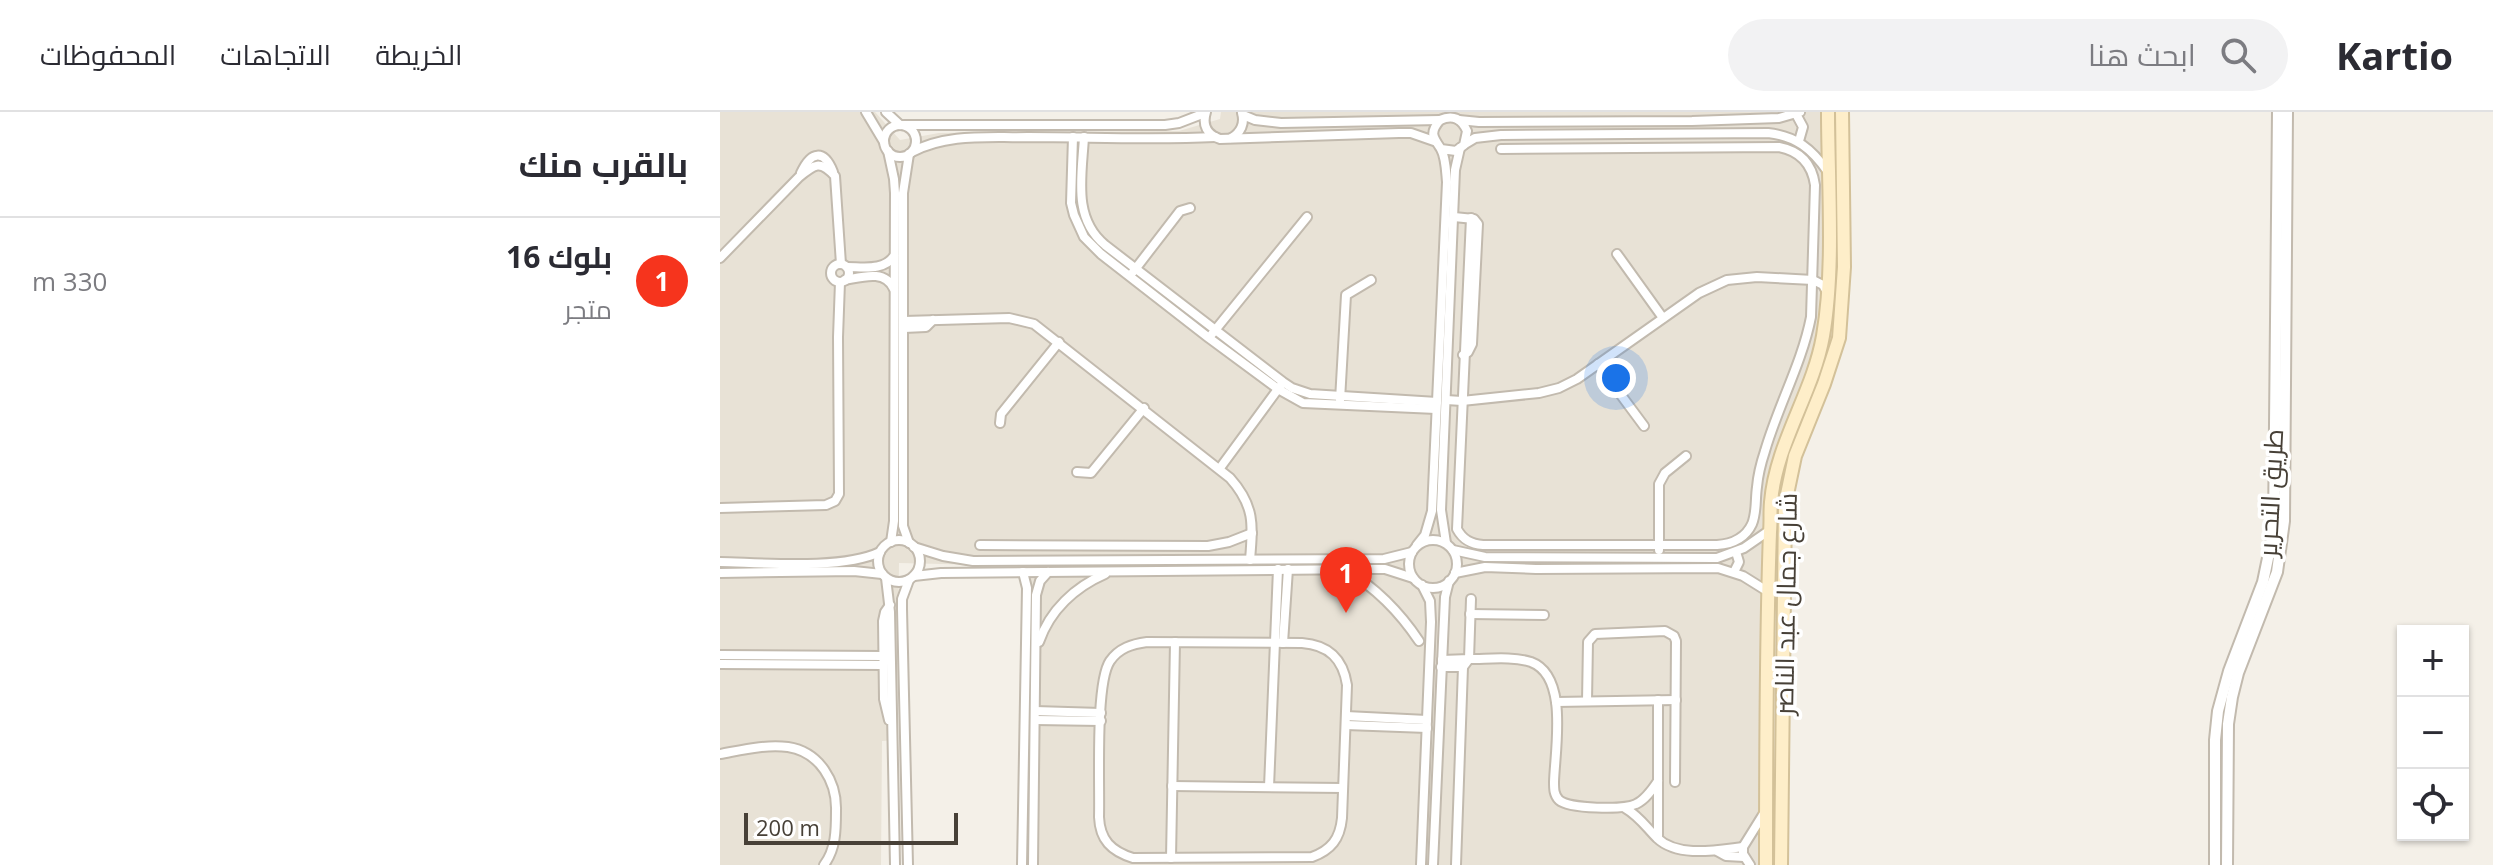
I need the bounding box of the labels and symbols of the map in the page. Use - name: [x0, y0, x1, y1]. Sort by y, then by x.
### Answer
- your location: [1596, 358, 1636, 398]
- street label: طريق التحرير: [2249, 428, 2291, 560]
- street label: شارع جمال عبد الناصر: [1765, 493, 1805, 717]
- pin: 1: [1320, 547, 1372, 613]
- scale bar: [744, 809, 958, 845]

